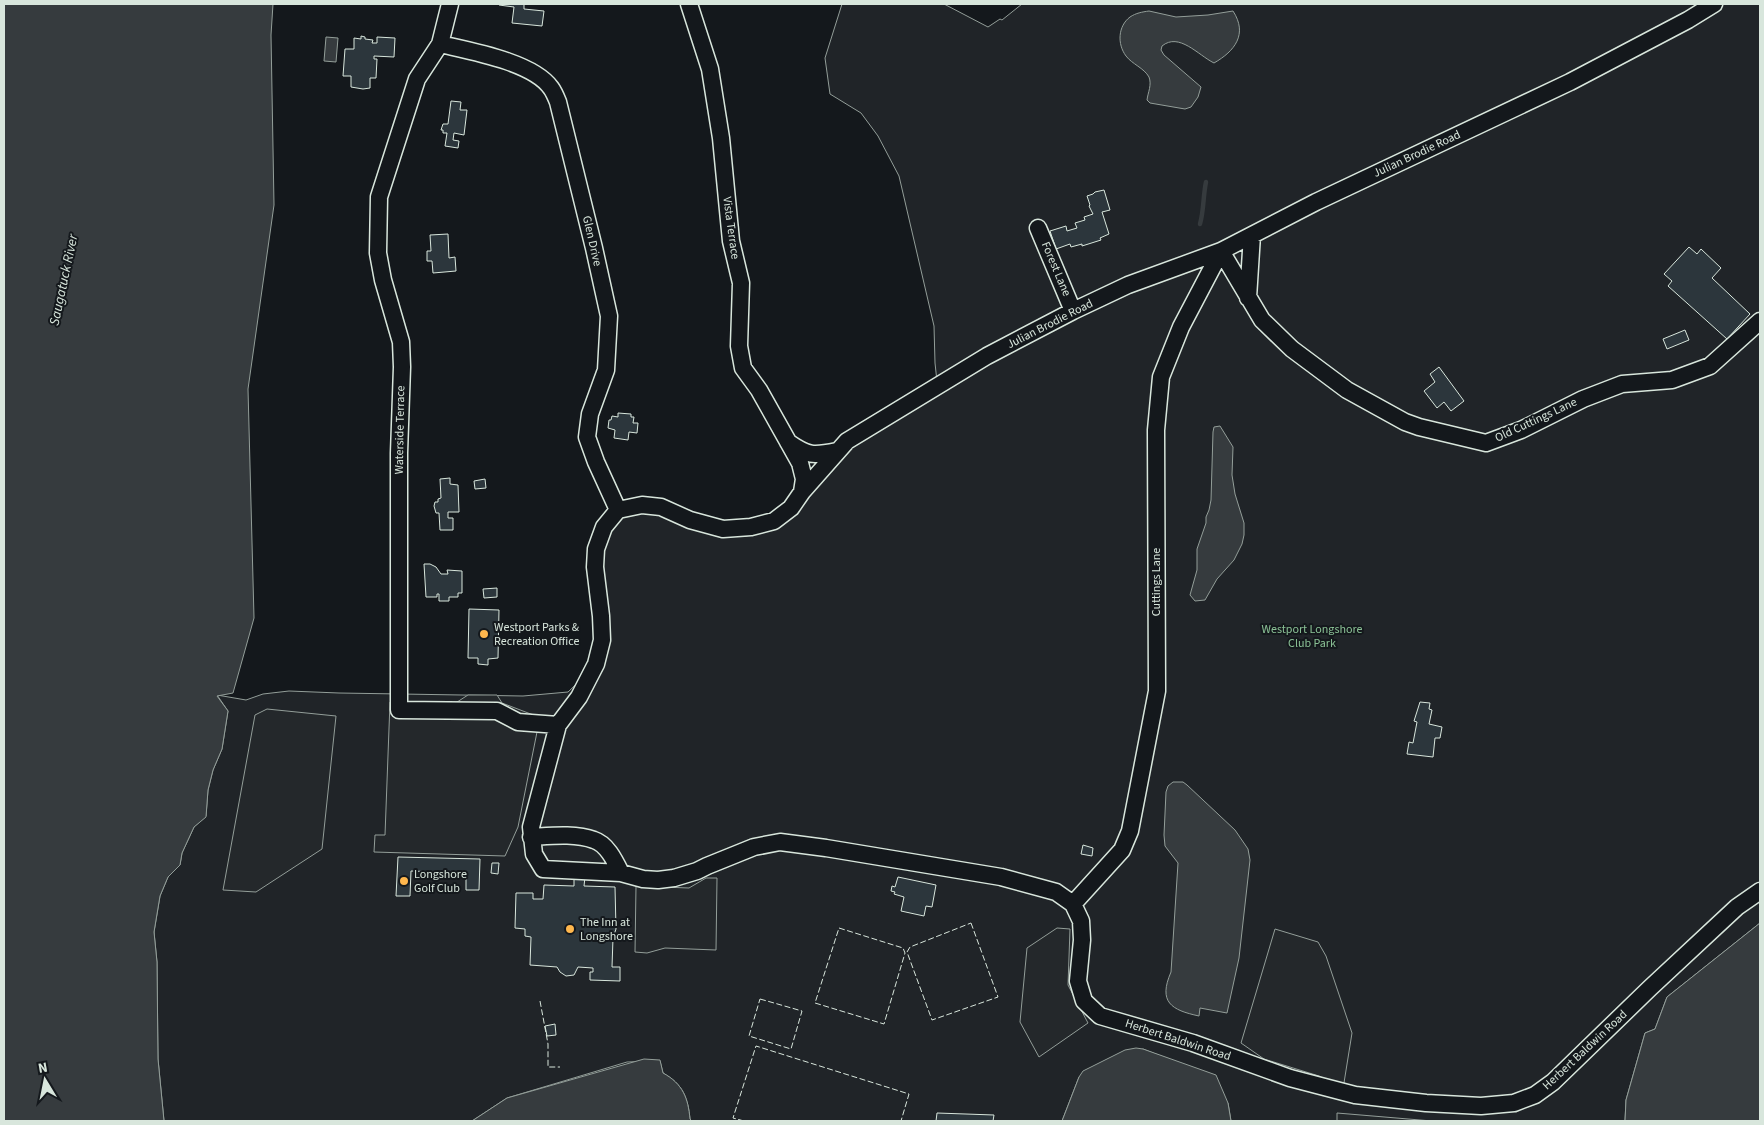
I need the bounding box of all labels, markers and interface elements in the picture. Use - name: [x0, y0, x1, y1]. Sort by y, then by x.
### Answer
- street label: Julian Brodie Road: [1371, 126, 1463, 182]
- street label: Vista Terrace: [718, 196, 744, 260]
- street label: Glen Drive: [578, 214, 606, 268]
- water label: Saugatuck River: [45, 231, 84, 328]
- street label: Forest Lane: [1037, 239, 1075, 299]
- street label: Julian Brodie Road: [1004, 295, 1096, 353]
- street label: Waterside Terrace: [391, 385, 409, 475]
- street label: Old Cuttings Lane: [1492, 394, 1580, 446]
- street label: Cuttings Lane: [1148, 548, 1165, 616]
- place label: Westport Parks & Recreation Office: [494, 619, 580, 650]
- park label: Westport Longshore Club Park: [1262, 621, 1362, 652]
- marker: Westport Parks & Recreation Office: [478, 628, 490, 640]
- place label: Longshore Golf Club: [414, 866, 467, 897]
- marker: Longshore Golf Club: [398, 875, 410, 887]
- place label: The Inn at Longshore: [580, 914, 633, 945]
- marker: The Inn at Longshore: [564, 923, 576, 935]
- street label: Herbert Baldwin Road: [1539, 1006, 1631, 1094]
- street label: Herbert Baldwin Road: [1123, 1015, 1233, 1065]
- north arrow: [20, 1055, 70, 1105]
- text: N: [37, 1058, 49, 1079]

